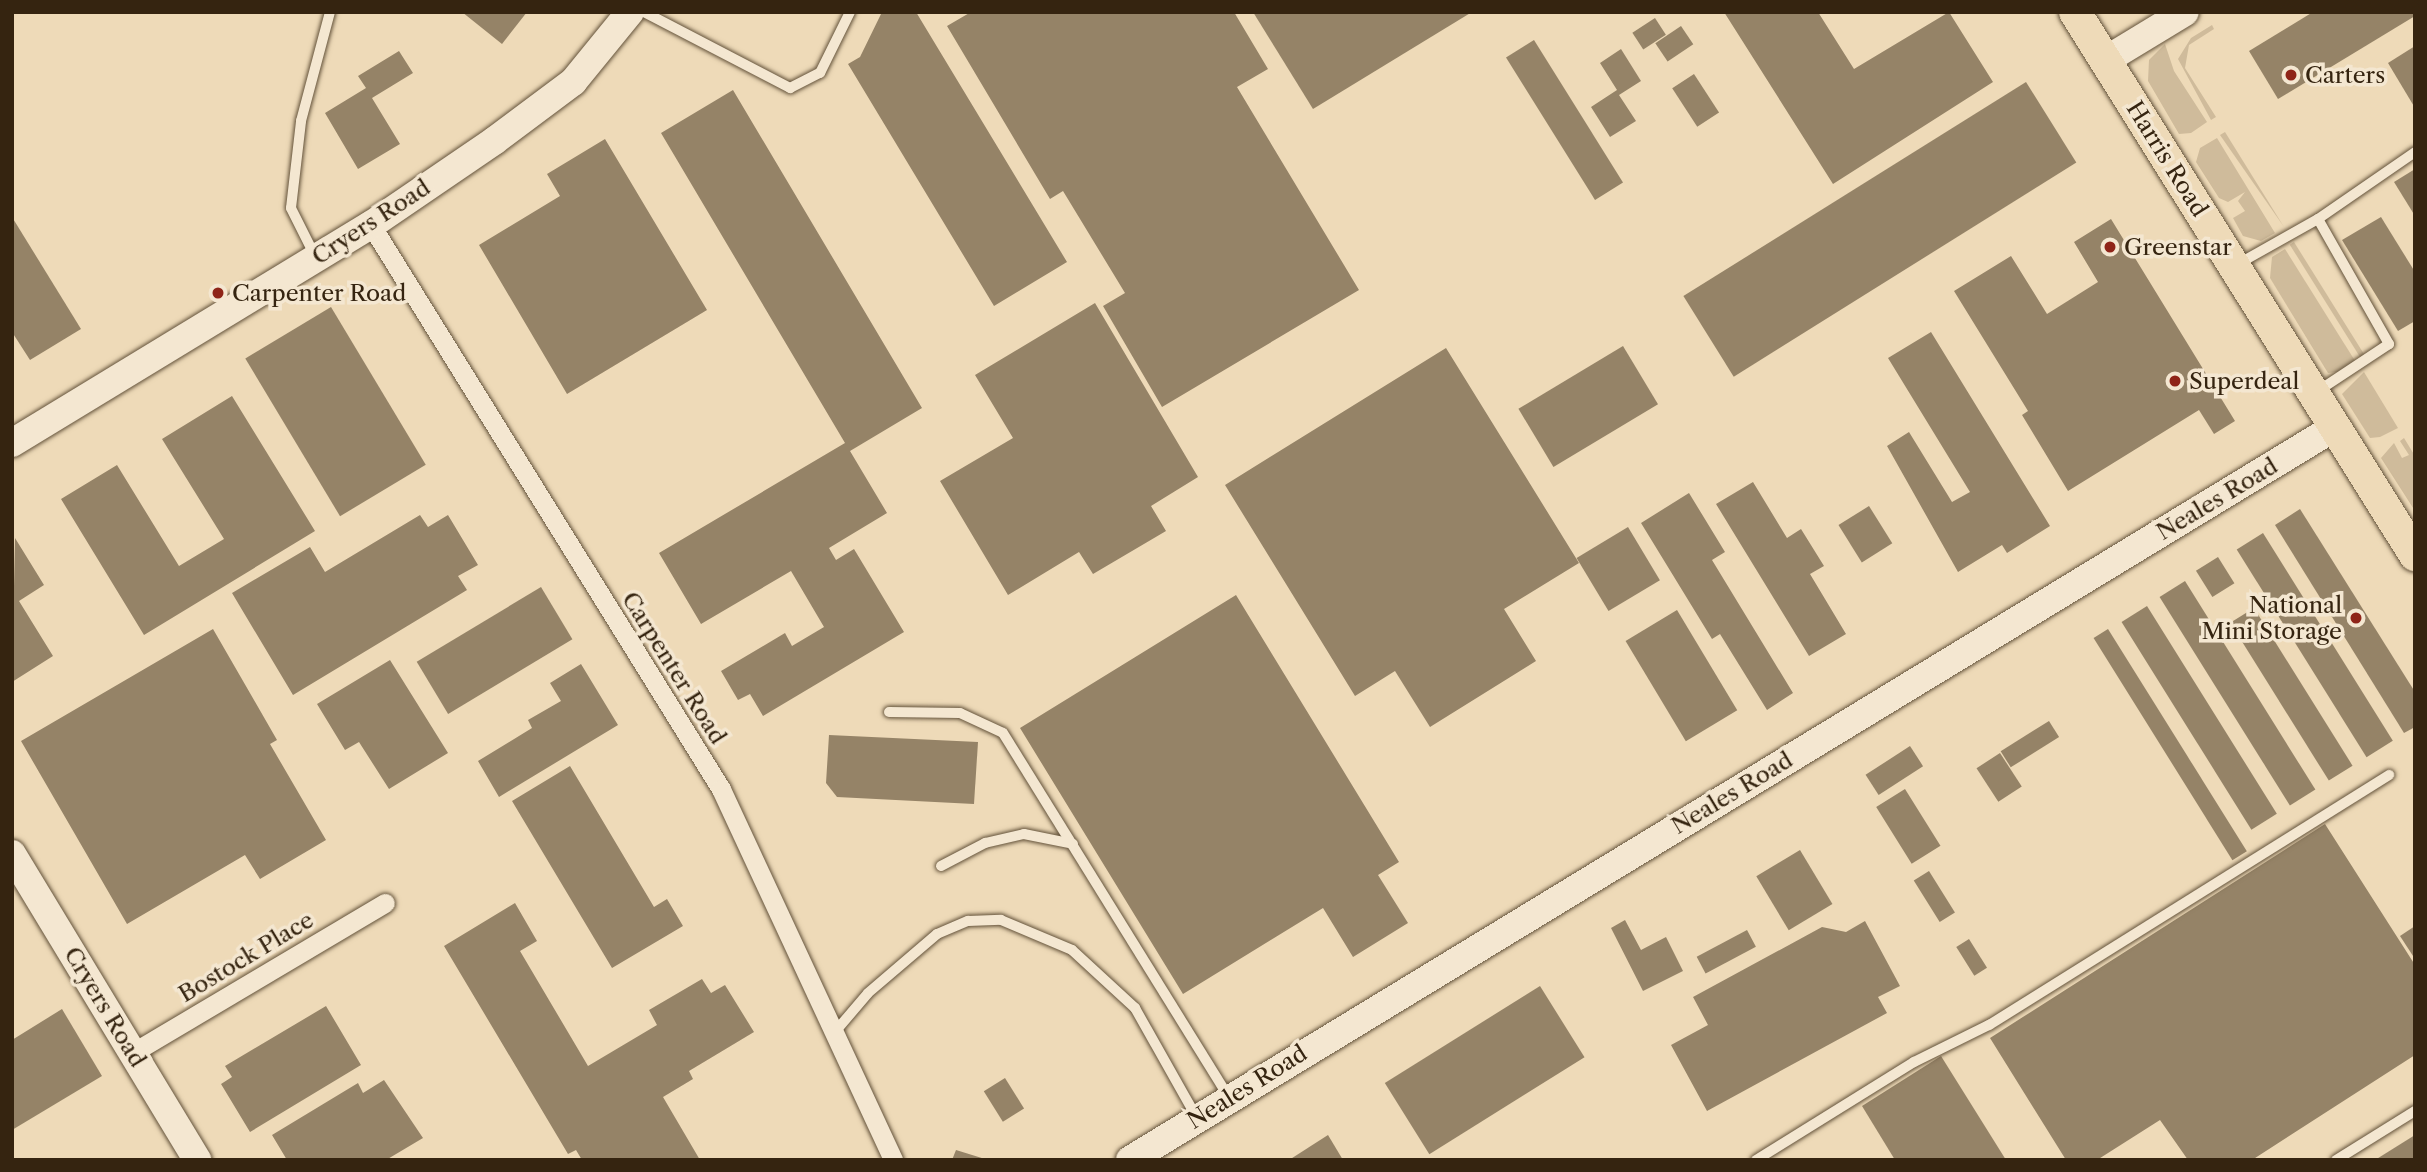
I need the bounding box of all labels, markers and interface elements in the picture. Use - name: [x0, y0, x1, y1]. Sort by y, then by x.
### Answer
- place label: Carters: [2305, 61, 2385, 89]
- marker: Carters: [2283, 67, 2299, 83]
- street label: Harris Road: [2121, 96, 2213, 222]
- street label: Cryers Road: [307, 174, 435, 270]
- place label: Greenstar: [2124, 233, 2232, 261]
- marker: Greenstar: [2102, 239, 2118, 255]
- place label: Carpenter Road: [232, 279, 407, 307]
- marker: Carpenter Road: [210, 285, 226, 301]
- place label: Superdeal: [2189, 367, 2299, 395]
- marker: Superdeal: [2167, 373, 2183, 389]
- street label: Neales Road: [2152, 452, 2282, 546]
- street label: Carpenter Road: [616, 587, 732, 749]
- place label: National Mini Storage: [2202, 591, 2342, 645]
- marker: National Mini Storage: [2348, 610, 2364, 626]
- street label: Neales Road: [1667, 746, 1797, 840]
- street label: Bostock Place: [173, 906, 319, 1008]
- street label: Cryers Road: [58, 942, 152, 1072]
- street label: Neales Road: [1182, 1039, 1312, 1135]

